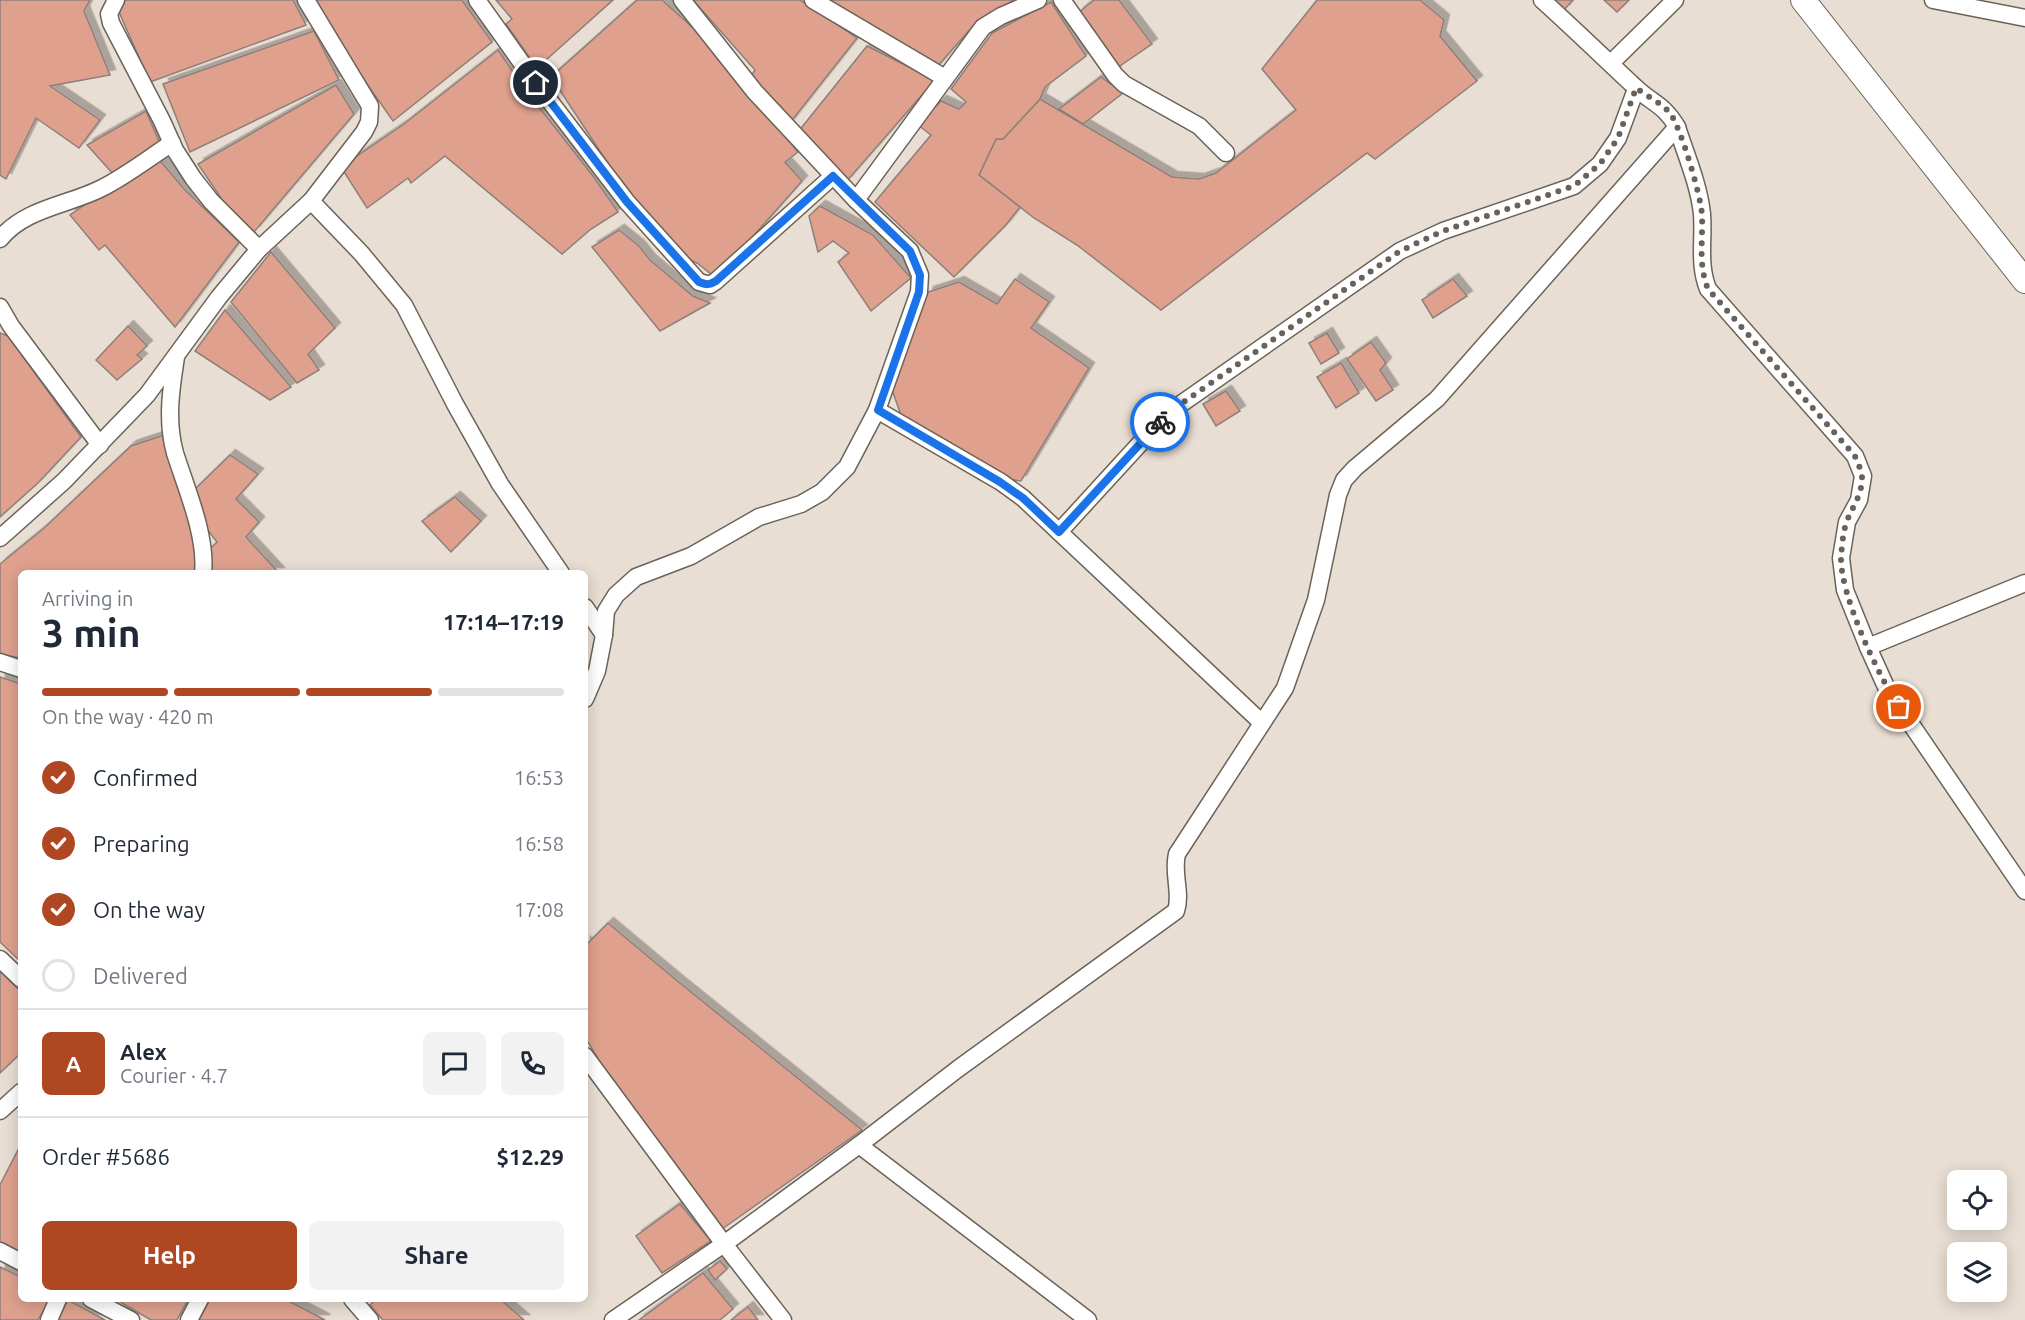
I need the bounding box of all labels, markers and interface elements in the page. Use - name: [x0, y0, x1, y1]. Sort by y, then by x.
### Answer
- pin: [510, 57, 561, 108]
- icon: home: [519, 66, 552, 99]
- courier: [1130, 392, 1190, 452]
- icon: bike: [1144, 406, 1177, 439]
- text: Arriving in: [42, 587, 133, 610]
- text: 17:14–17:19: [443, 609, 564, 634]
- text: 3 min: [42, 611, 141, 654]
- pin: [1873, 681, 1924, 732]
- icon: bag: [1882, 690, 1915, 723]
- text: On the way · 420 m: [42, 705, 214, 728]
- icon: check: [42, 761, 75, 794]
- text: Confirmed: [93, 765, 198, 790]
- text: 16:53: [514, 766, 564, 789]
- icon: check: [42, 827, 75, 860]
- text: Preparing: [93, 831, 190, 856]
- text: 16:58: [514, 832, 564, 855]
- icon: check: [42, 893, 75, 926]
- text: On the way: [93, 897, 205, 922]
- text: 17:08: [514, 898, 564, 921]
- text: Delivered: [93, 963, 188, 988]
- button: chat: [423, 1032, 486, 1095]
- button: phone: [501, 1032, 564, 1095]
- text: Alex: [120, 1039, 167, 1064]
- text: A: [66, 1051, 81, 1076]
- text: Courier · 4.7: [120, 1064, 228, 1087]
- text: Order #5686: [42, 1144, 170, 1169]
- text: $12.29: [497, 1144, 564, 1169]
- map controls: [1947, 1170, 2007, 1302]
- button: locate: [1947, 1170, 2007, 1230]
- button: Help: [42, 1221, 297, 1290]
- button: Share: [309, 1221, 564, 1290]
- button: layers: [1947, 1242, 2007, 1302]

